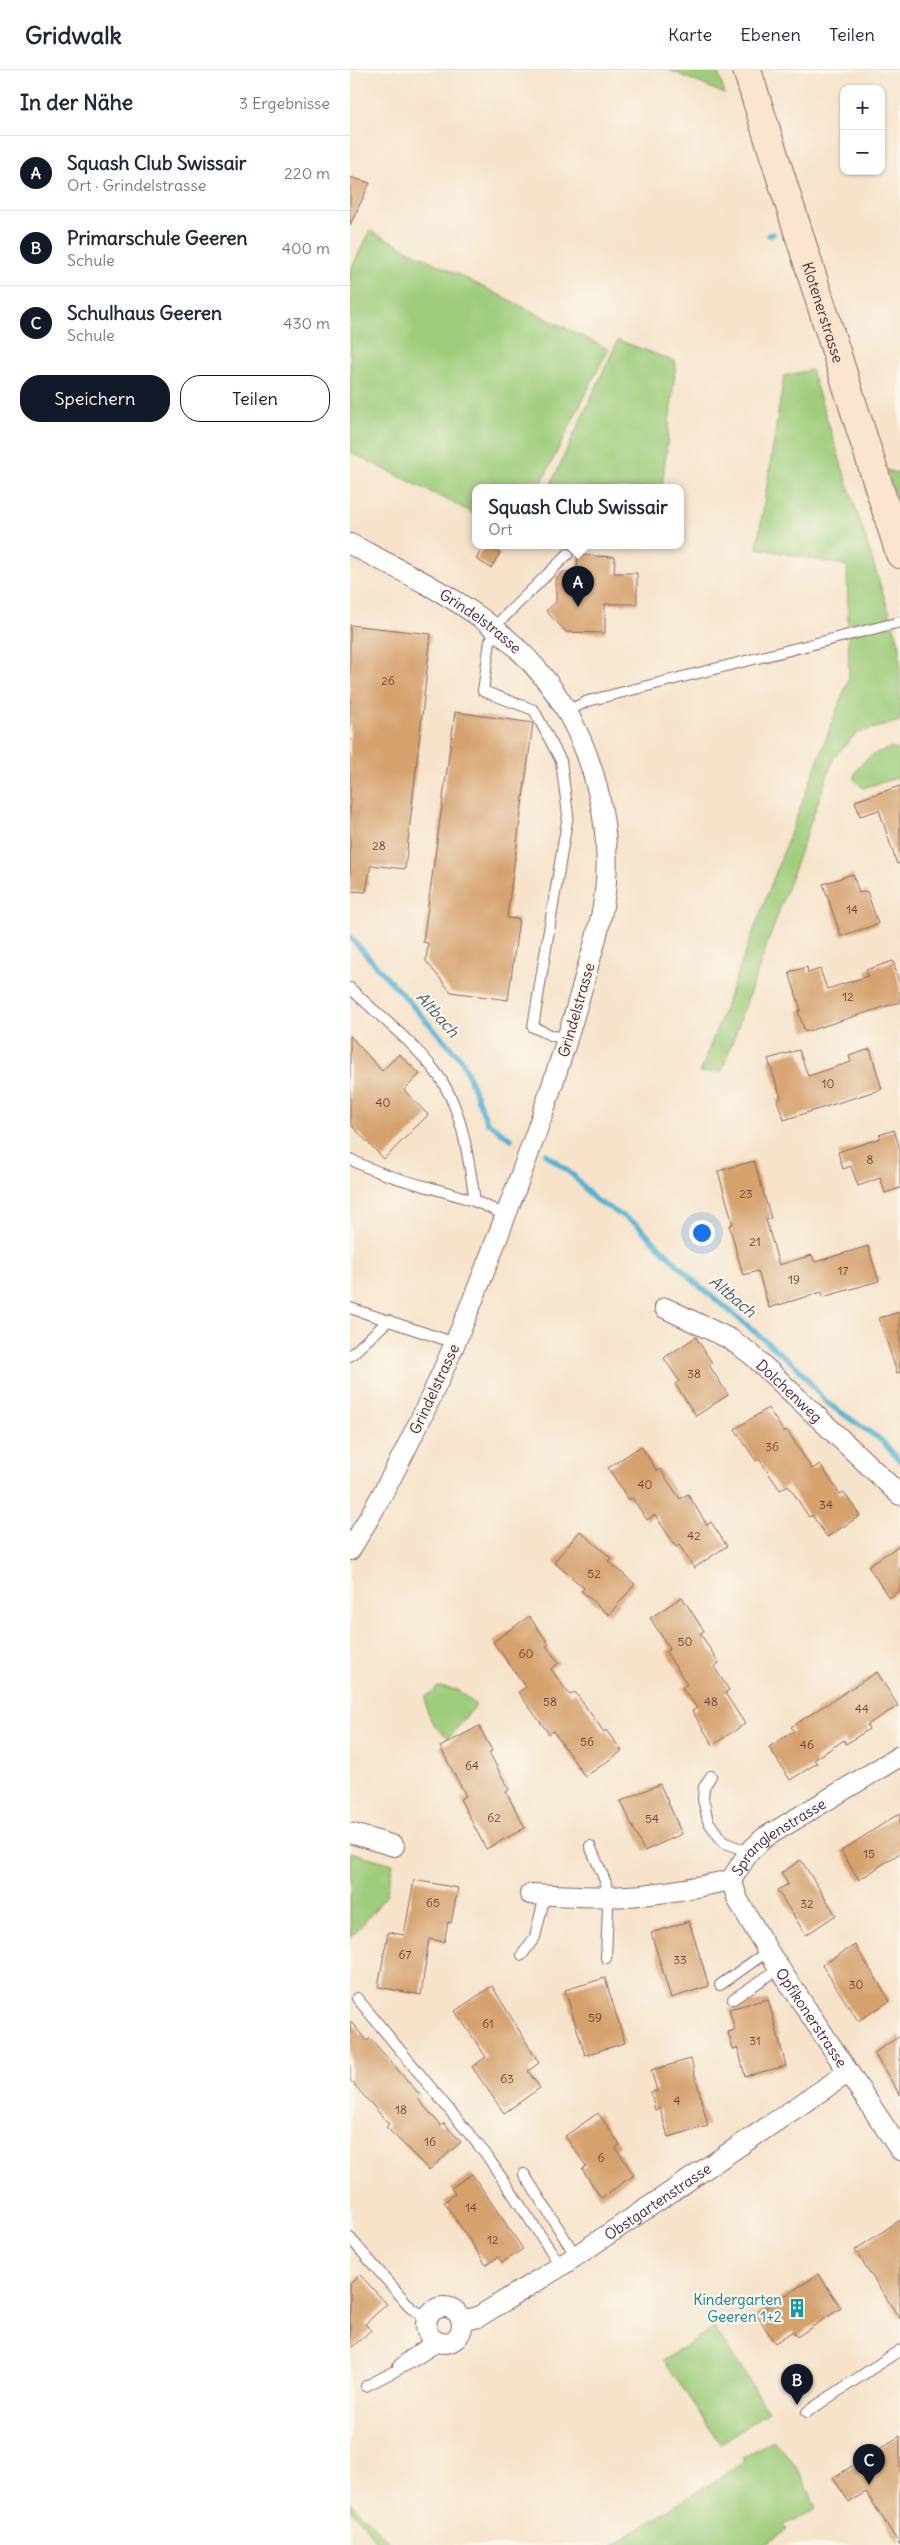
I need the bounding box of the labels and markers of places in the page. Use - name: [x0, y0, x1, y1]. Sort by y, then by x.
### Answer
- pin: A: [562, 566, 594, 607]
- place label: Kindergarten Geeren 1+2: [693, 2290, 782, 2326]
- building icon: Kindergarten Geeren 1+2: [786, 2297, 808, 2319]
- pin: B: [781, 2364, 813, 2405]
- pin: C: [853, 2444, 885, 2485]

